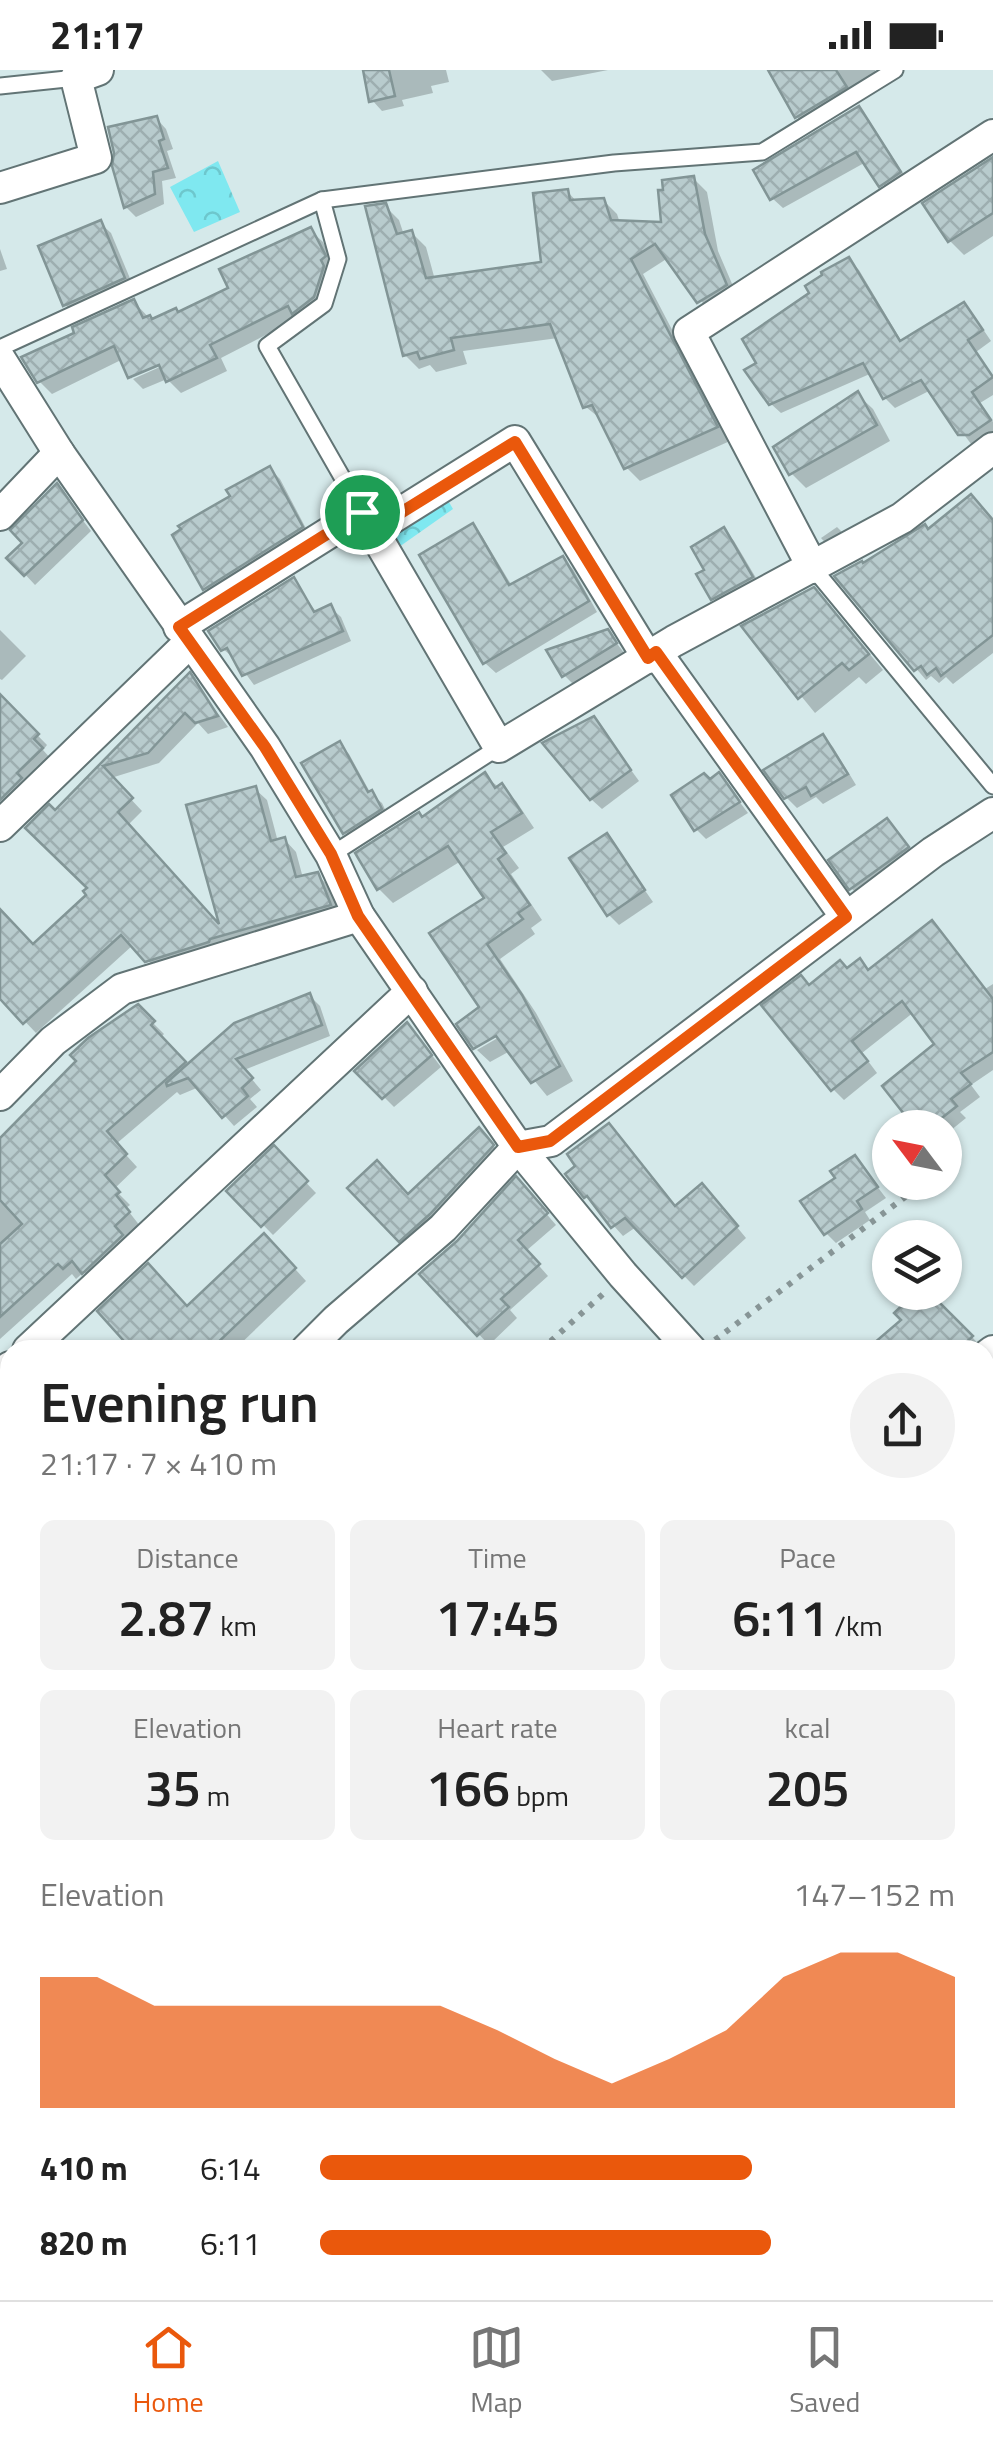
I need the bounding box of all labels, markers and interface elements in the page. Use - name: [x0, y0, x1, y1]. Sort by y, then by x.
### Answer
- text: 21:17: [50, 6, 145, 64]
- pin: [320, 470, 405, 555]
- icon: arrive: [335, 485, 390, 540]
- north arrow: [872, 1110, 962, 1200]
- map controls: [872, 1110, 962, 1310]
- button: layers: [872, 1220, 962, 1310]
- text: Evening run: [40, 1360, 319, 1443]
- button: share: [850, 1373, 955, 1478]
- text: 21:17 · 7 × 410 m: [40, 1439, 277, 1487]
- text: Distance: [136, 1536, 239, 1579]
- text: Time: [468, 1536, 527, 1579]
- text: Pace: [779, 1536, 836, 1579]
- text: 2.87: [118, 1579, 214, 1655]
- text: 17:45: [436, 1579, 559, 1655]
- text: 6:11: [732, 1579, 828, 1655]
- text: km: [214, 1604, 257, 1647]
- text: /km: [828, 1604, 883, 1647]
- text: Elevation: [133, 1706, 242, 1749]
- text: Heart rate: [437, 1706, 558, 1749]
- text: kcal: [785, 1706, 830, 1749]
- text: 35: [145, 1749, 201, 1825]
- text: 166: [426, 1749, 510, 1825]
- text: 205: [766, 1749, 850, 1825]
- text: m: [201, 1774, 230, 1817]
- text: bpm: [510, 1774, 569, 1817]
- text: Elevation: [40, 1870, 164, 1918]
- text: 147–152 m: [793, 1870, 955, 1918]
- text: 410 m: [40, 2144, 128, 2192]
- text: 6:14: [200, 2144, 261, 2192]
- text: 820 m: [40, 2219, 128, 2267]
- text: 6:11: [200, 2219, 261, 2267]
- tab: Home: [133, 2320, 204, 2423]
- tab: Map: [469, 2320, 524, 2423]
- tab: Saved: [789, 2320, 860, 2423]

